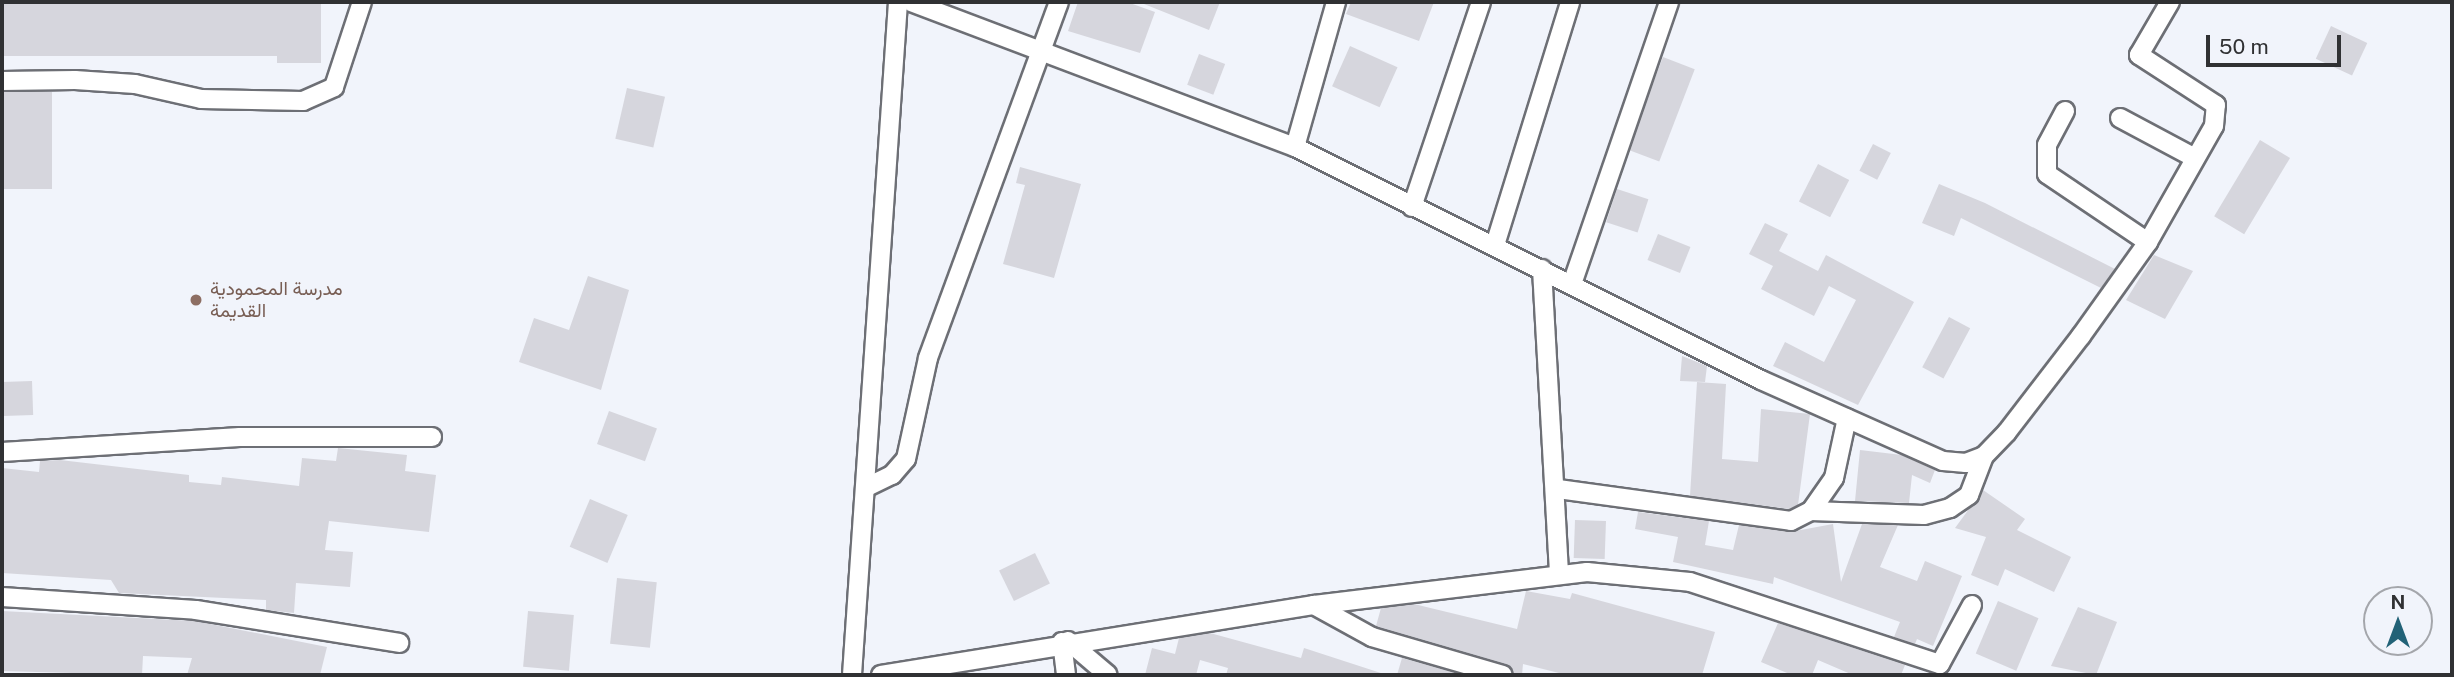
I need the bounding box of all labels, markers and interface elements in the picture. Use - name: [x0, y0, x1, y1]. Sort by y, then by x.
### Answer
- scale bar: [2209, 21, 2344, 65]
- text: 50 m: [2219, 34, 2269, 59]
- place label: مدرسة المحمودية القديمة: [210, 278, 343, 322]
- marker: مدرسة المحمودية القديمة: [188, 292, 204, 308]
- north arrow: [2363, 586, 2433, 656]
- text: N: [2391, 591, 2405, 613]

